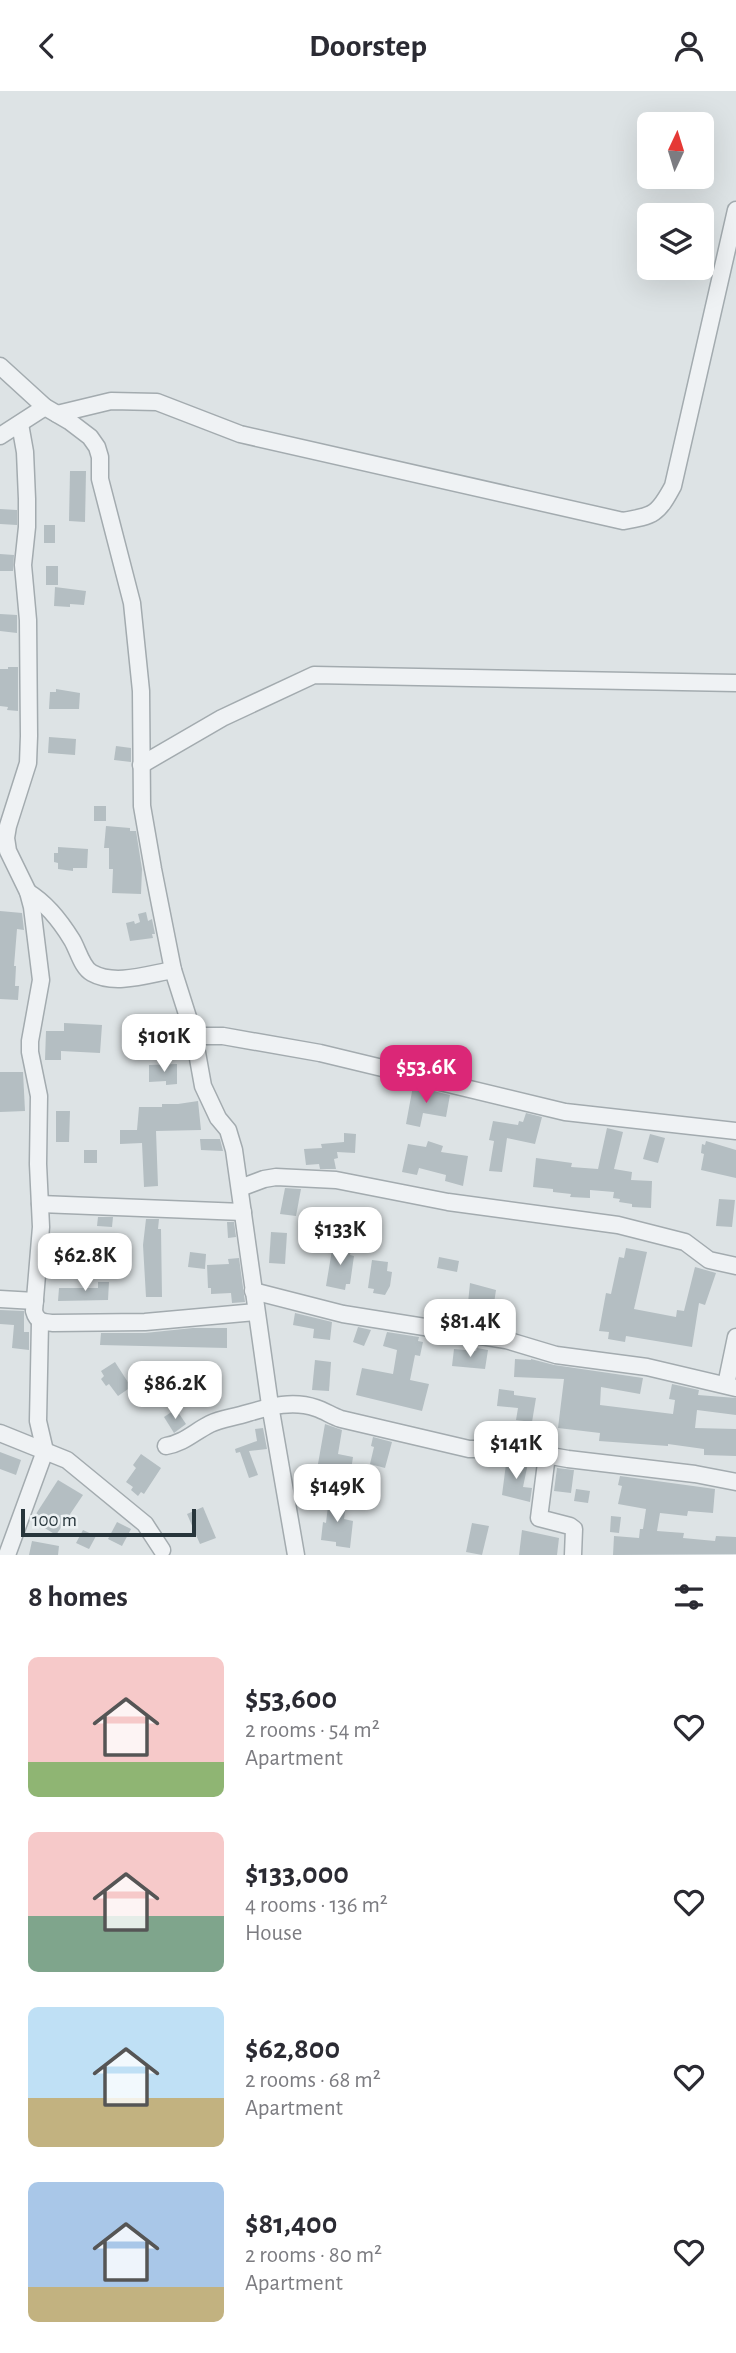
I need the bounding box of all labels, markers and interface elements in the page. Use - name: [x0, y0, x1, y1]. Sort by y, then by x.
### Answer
- icon: back: [28, 27, 66, 65]
- icon: person: [670, 27, 708, 65]
- text: Doorstep: [309, 30, 427, 62]
- north arrow: [637, 112, 714, 189]
- map controls: [637, 112, 714, 280]
- button: layers: [637, 203, 714, 280]
- pin: $101K: [115, 1014, 213, 1074]
- text: $101K: [138, 1025, 190, 1048]
- pin: $53.6K: [369, 1045, 483, 1105]
- text: $53.6K: [396, 1056, 456, 1079]
- pin: $133K: [291, 1207, 389, 1267]
- text: $133K: [314, 1218, 366, 1241]
- pin: $62.8K: [28, 1233, 142, 1293]
- text: $62.8K: [54, 1244, 116, 1267]
- pin: $81.4K: [413, 1299, 527, 1359]
- text: $81.4K: [440, 1310, 500, 1333]
- pin: $86.2K: [118, 1361, 232, 1421]
- text: $86.2K: [144, 1372, 206, 1395]
- pin: $141K: [467, 1421, 565, 1481]
- text: $141K: [490, 1432, 542, 1455]
- pin: $149K: [288, 1465, 386, 1524]
- text: $149K: [310, 1475, 364, 1498]
- scale bar: [21, 1506, 196, 1538]
- text: 100 m: [32, 1511, 77, 1530]
- icon: filters: [670, 1578, 708, 1616]
- text: 8 homes: [28, 1582, 128, 1612]
- text: $53,600: [245, 1684, 337, 1714]
- icon: home: [84, 1685, 168, 1769]
- icon: heart: [670, 1708, 708, 1746]
- text: 2 rooms · 54 m²: [245, 1719, 380, 1742]
- text: Apartment: [245, 1747, 343, 1770]
- text: $133,000: [245, 1859, 349, 1889]
- icon: home: [84, 1860, 168, 1944]
- icon: heart: [670, 1883, 708, 1921]
- text: 4 rooms · 136 m²: [245, 1894, 388, 1917]
- text: House: [245, 1922, 302, 1945]
- text: $62,800: [245, 2034, 340, 2064]
- icon: home: [84, 2035, 168, 2119]
- icon: heart: [670, 2058, 708, 2096]
- text: 2 rooms · 68 m²: [245, 2069, 381, 2092]
- text: Apartment: [245, 2097, 343, 2120]
- text: $81,400: [245, 2209, 337, 2239]
- icon: home: [84, 2210, 168, 2294]
- icon: heart: [670, 2233, 708, 2271]
- text: 2 rooms · 80 m²: [245, 2244, 382, 2267]
- text: Apartment: [245, 2272, 343, 2295]

